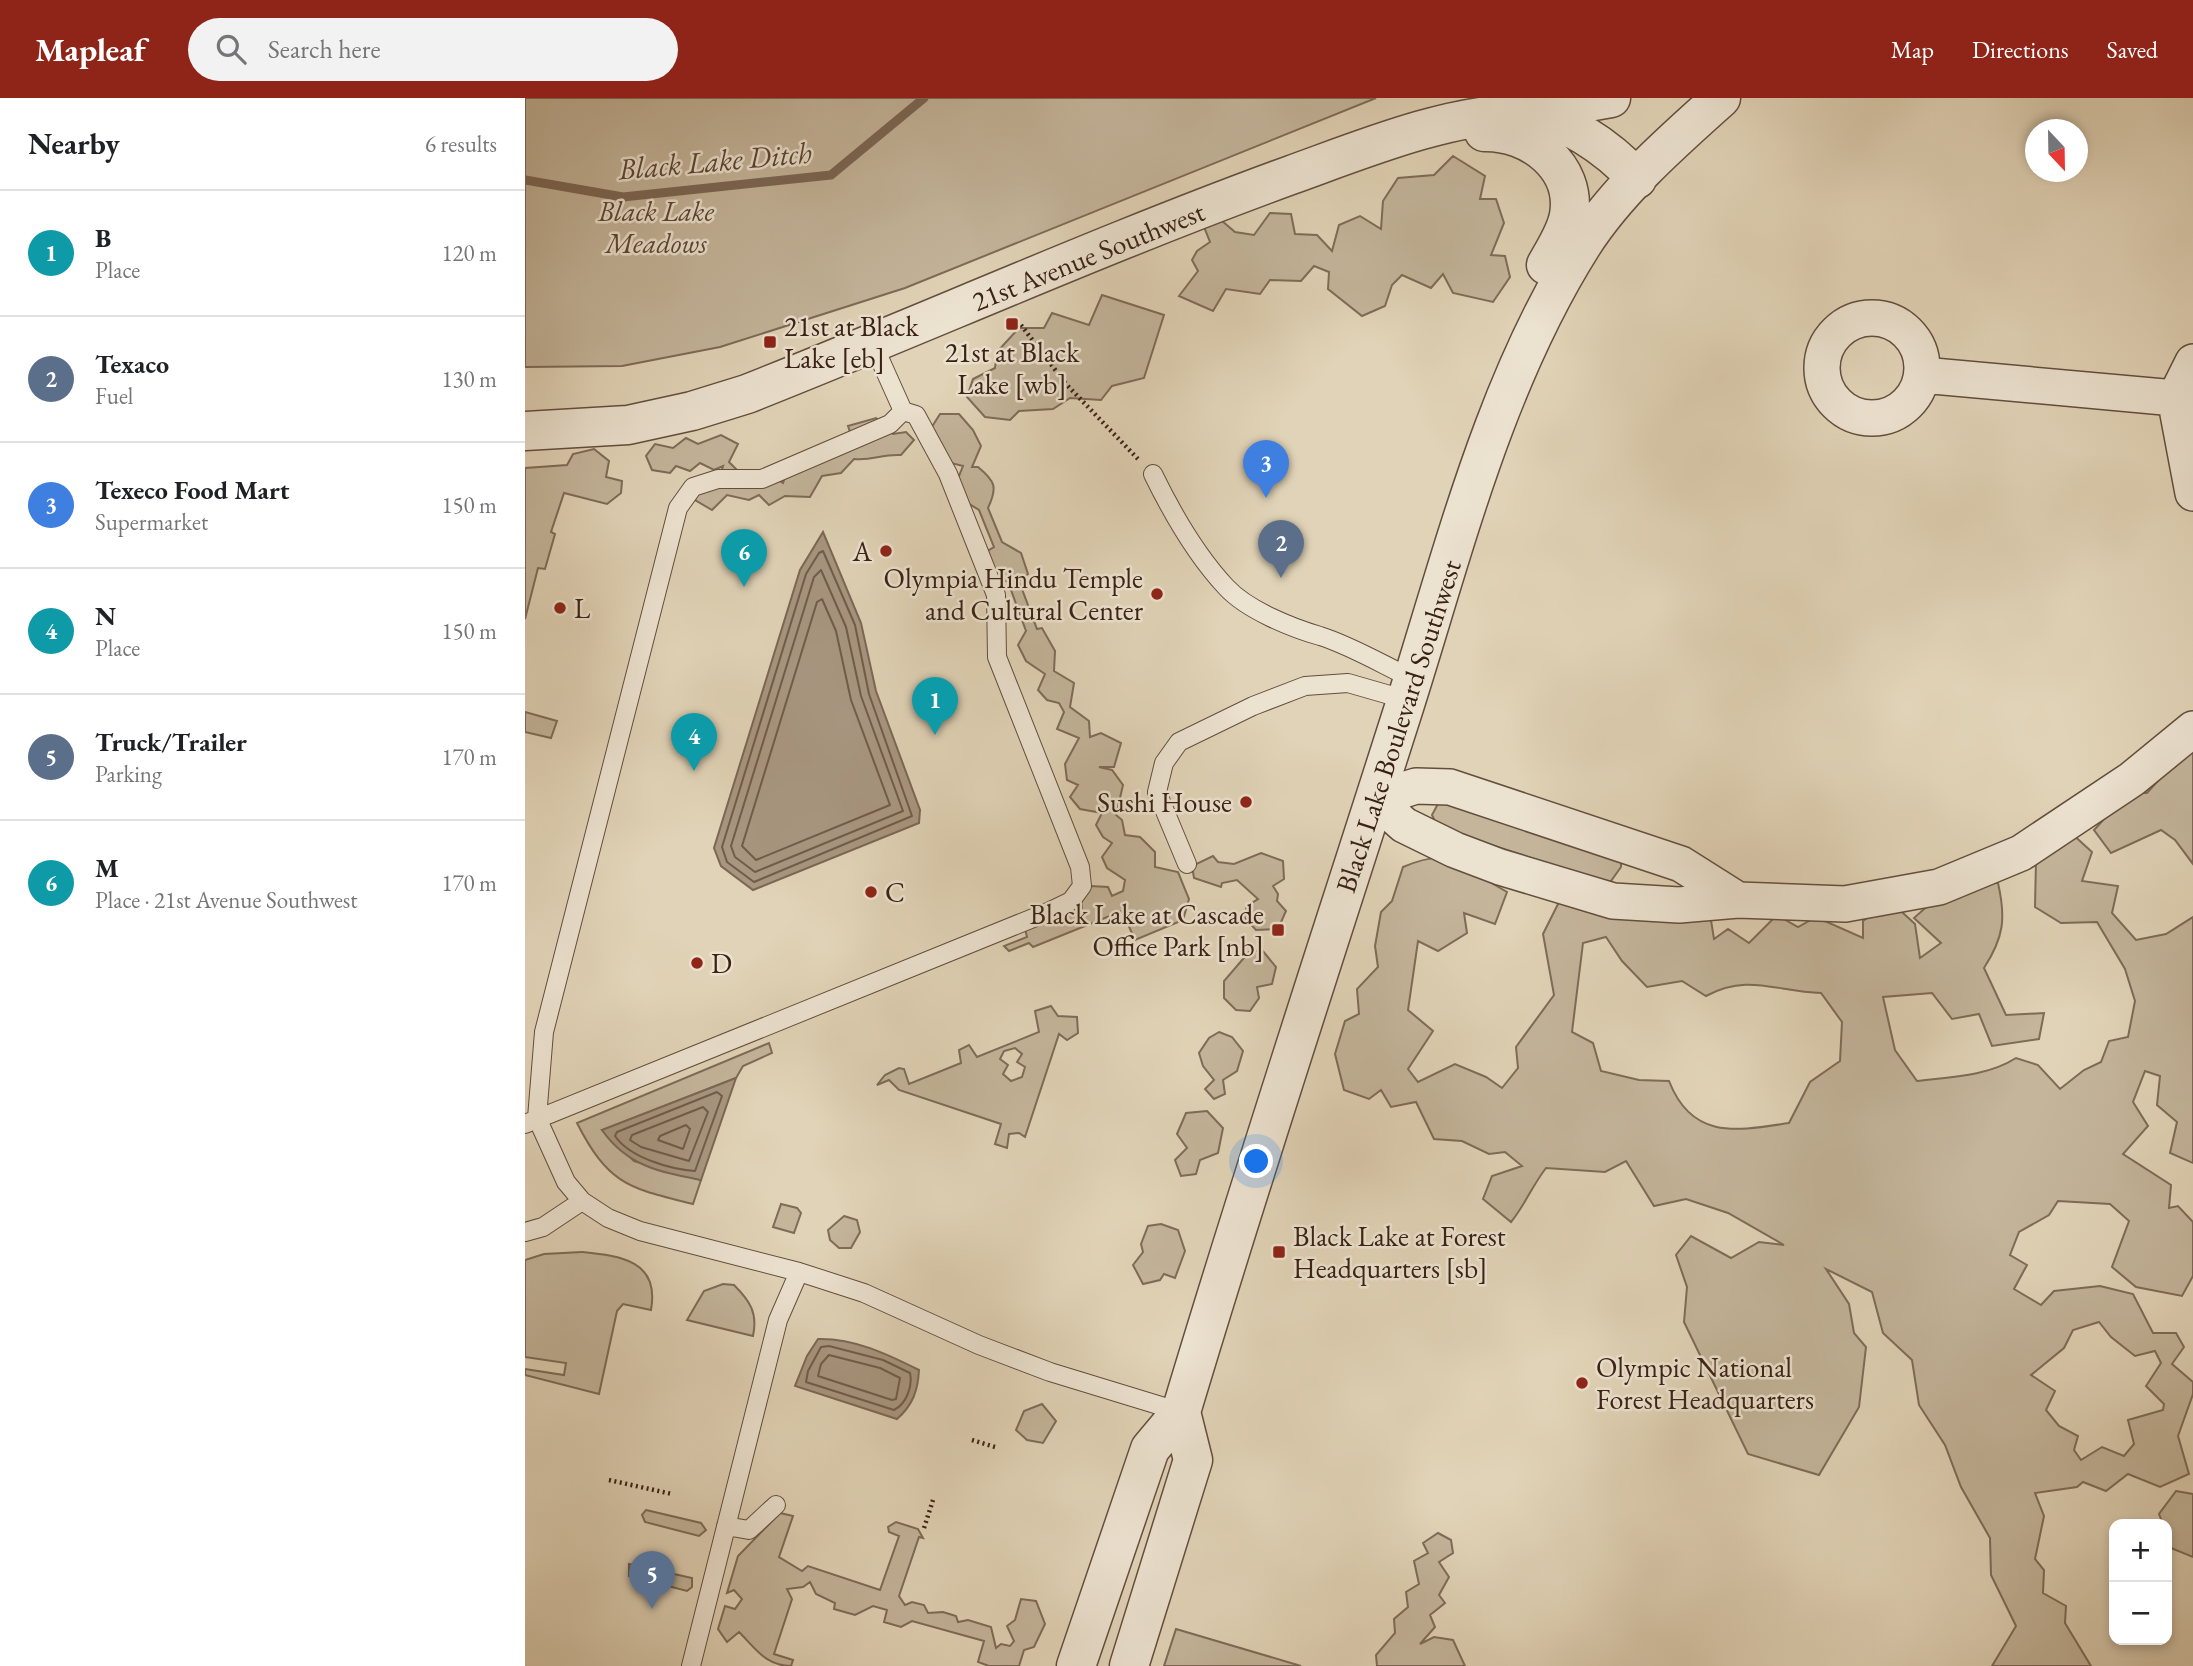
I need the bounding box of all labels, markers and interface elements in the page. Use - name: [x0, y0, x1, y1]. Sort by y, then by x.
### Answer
- search box: [188, 18, 678, 81]
- text: Mapleaf: [35, 28, 146, 71]
- icon: search: [212, 30, 250, 68]
- text: Search here: [268, 32, 381, 66]
- text: Map: [1891, 34, 1934, 65]
- text: Directions: [1972, 34, 2069, 65]
- text: Saved: [2107, 34, 2158, 65]
- north arrow: [2025, 119, 2088, 182]
- text: Nearby: [28, 124, 120, 163]
- text: 6 results: [425, 129, 497, 159]
- water label: Black Lake Ditch: [616, 133, 814, 188]
- park label: Black Lake Meadows: [597, 193, 715, 261]
- street label: 21st Avenue Southwest: [966, 193, 1210, 319]
- text: B: [95, 221, 111, 255]
- text: 1: [45, 238, 57, 268]
- text: 120 m: [441, 238, 497, 268]
- text: Place: [95, 255, 140, 285]
- place label: 21st at Black Lake [eb]: [784, 308, 920, 376]
- marker: 21st at Black Lake [wb]: [1004, 316, 1020, 332]
- marker: 21st at Black Lake [eb]: [762, 334, 778, 350]
- place label: 21st at Black Lake [wb]: [945, 334, 1080, 402]
- text: Texaco: [95, 347, 169, 381]
- text: 2: [45, 364, 57, 394]
- text: 130 m: [441, 364, 497, 394]
- text: Fuel: [95, 381, 133, 411]
- pin: 3: [1243, 440, 1289, 498]
- text: Texeco Food Mart: [95, 473, 289, 507]
- text: 3: [45, 490, 57, 520]
- text: 150 m: [441, 490, 497, 520]
- text: Supermarket: [95, 507, 208, 537]
- pin: 2: [1258, 520, 1304, 578]
- pin: 6: [721, 529, 767, 587]
- place label: A: [852, 533, 873, 569]
- marker: A: [878, 543, 894, 559]
- street label: Black Lake Boulevard Southwest: [1327, 555, 1469, 897]
- place label: Olympia Hindu Temple and Cultural Center: [884, 560, 1144, 628]
- marker: Olympia Hindu Temple and Cultural Center: [1149, 586, 1165, 602]
- place label: L: [574, 590, 591, 626]
- text: N: [95, 599, 116, 633]
- marker: L: [552, 600, 568, 616]
- text: 4: [45, 616, 57, 646]
- text: 150 m: [441, 616, 497, 646]
- text: Place: [95, 633, 140, 663]
- pin: 1: [912, 677, 958, 735]
- pin: 4: [671, 713, 717, 771]
- text: Truck/Trailer: [95, 725, 247, 759]
- text: 5: [45, 742, 57, 772]
- text: 170 m: [441, 742, 497, 772]
- text: Parking: [95, 759, 162, 789]
- place label: Sushi House: [1097, 784, 1232, 820]
- marker: Sushi House: [1238, 794, 1254, 810]
- text: M: [95, 851, 119, 885]
- text: 6: [45, 868, 57, 898]
- text: 170 m: [441, 868, 497, 898]
- place label: C: [885, 874, 905, 910]
- marker: C: [863, 884, 879, 900]
- text: Place · 21st Avenue Southwest: [95, 885, 358, 915]
- place label: Black Lake at Cascade Office Park [nb]: [1029, 896, 1264, 964]
- marker: Black Lake at Cascade Office Park [nb]: [1270, 922, 1286, 938]
- place label: D: [711, 945, 732, 981]
- marker: D: [689, 955, 705, 971]
- your location: [1239, 1144, 1273, 1178]
- place label: Black Lake at Forest Headquarters [sb]: [1293, 1218, 1506, 1286]
- marker: Black Lake at Forest Headquarters [sb]: [1271, 1244, 1287, 1260]
- place label: Olympic National Forest Headquarters: [1596, 1349, 1814, 1417]
- marker: Olympic National Forest Headquarters: [1574, 1375, 1590, 1391]
- map controls: [2109, 1519, 2172, 1645]
- button: +: [2109, 1519, 2172, 1582]
- pin: 5: [629, 1551, 675, 1609]
- button: −: [2109, 1582, 2172, 1645]

